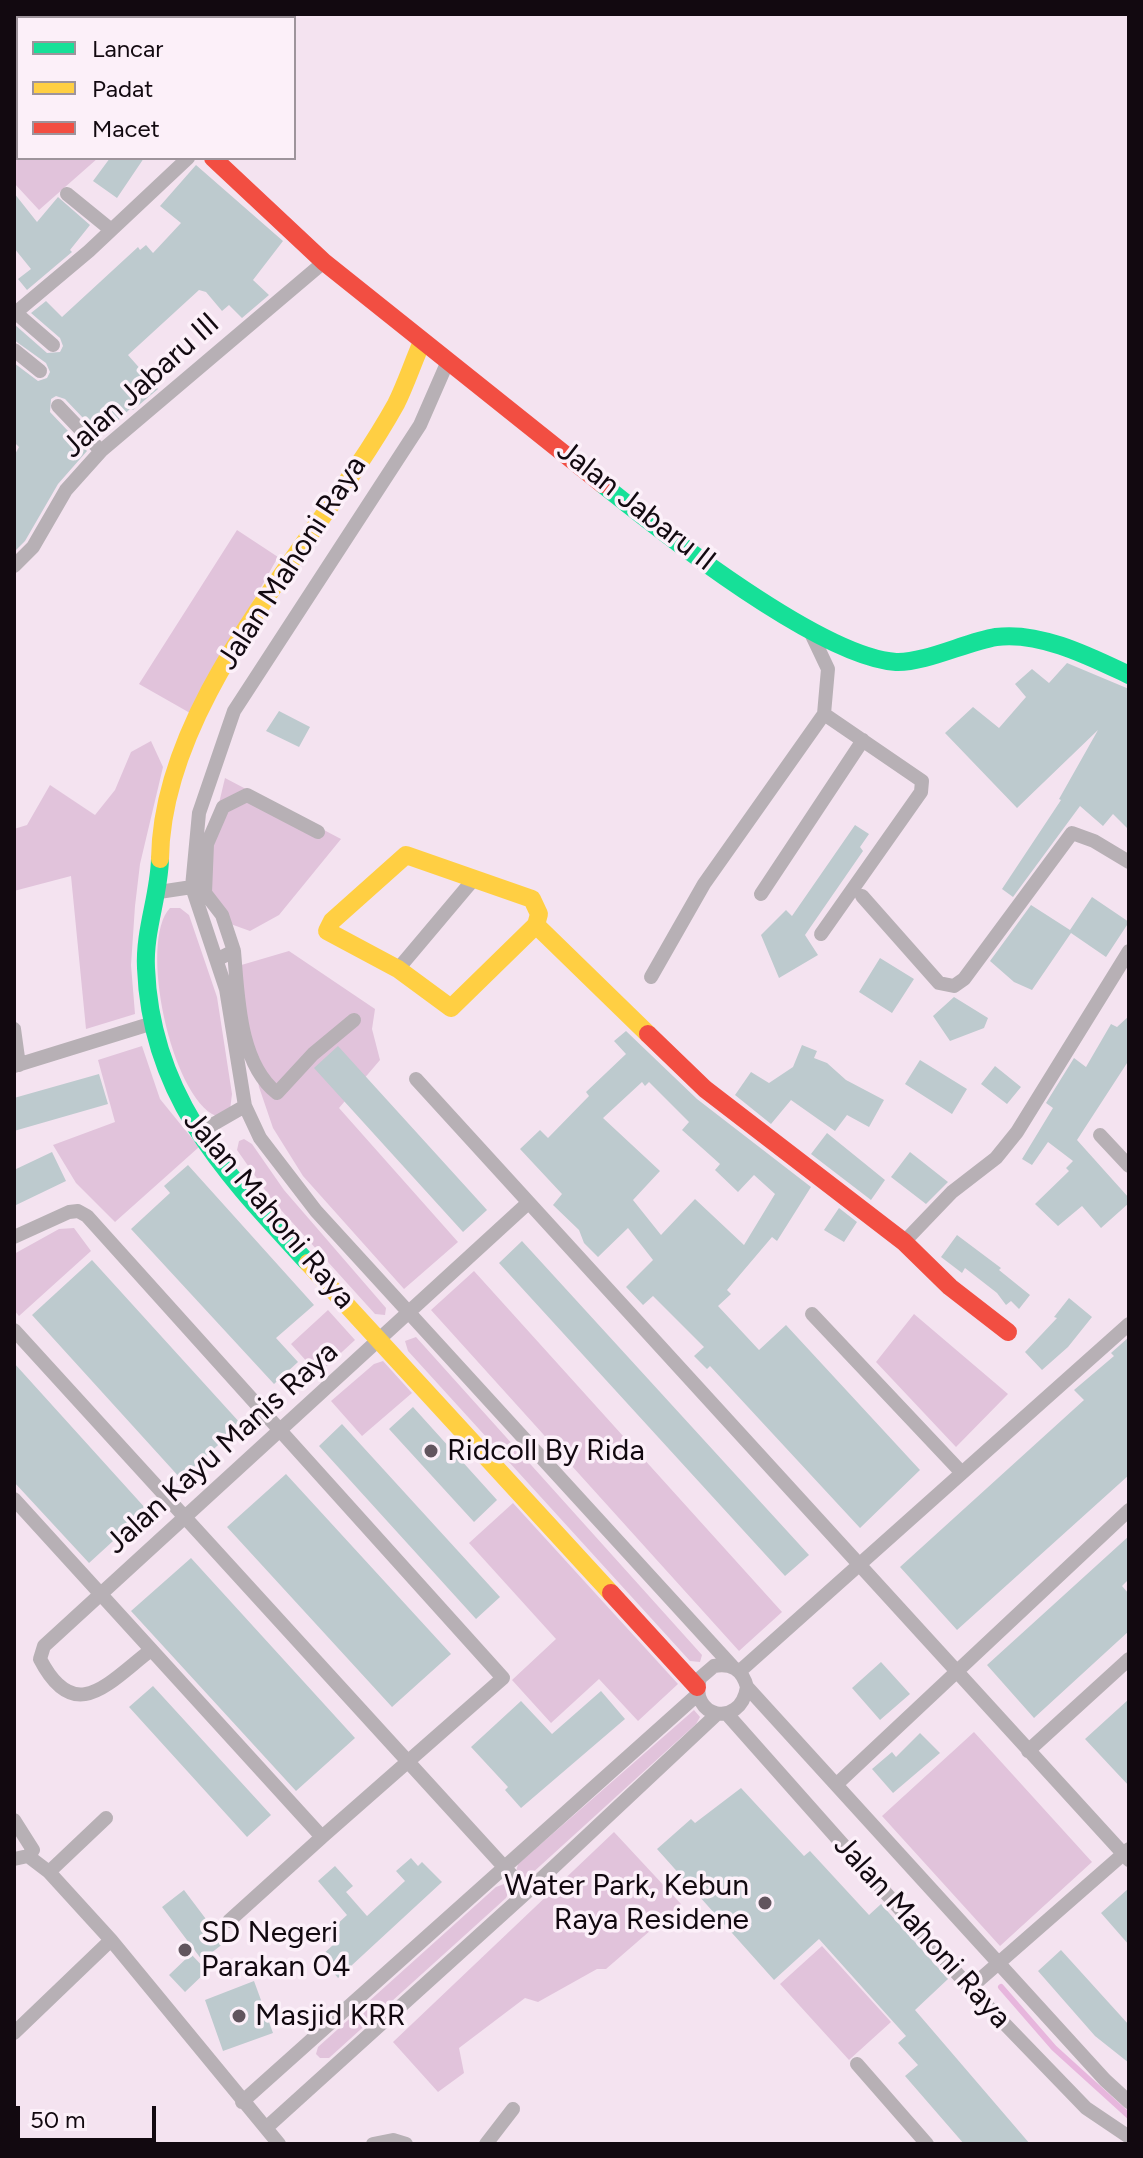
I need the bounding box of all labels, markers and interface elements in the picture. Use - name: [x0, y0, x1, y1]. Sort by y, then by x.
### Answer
- legend: [16, 16, 296, 160]
- text: Lancar: [92, 34, 163, 63]
- text: Padat: [92, 74, 153, 103]
- text: Macet: [92, 114, 160, 143]
- street label: Jalan Jabaru III: [55, 306, 227, 466]
- street label: Jalan Jabaru II: [550, 433, 722, 579]
- street label: Jalan Mahoni Raya: [210, 449, 374, 677]
- street label: Jalan Mahoni Raya: [176, 1104, 362, 1316]
- street label: Jalan Kayu Manis Raya: [98, 1334, 346, 1562]
- place label: Ridcoll By Rida: [447, 1433, 645, 1469]
- marker: Ridcoll By Rida: [422, 1442, 440, 1460]
- street label: Jalan Mahoni Raya: [826, 1828, 1018, 2036]
- place label: Water Park, Kebun Raya Residene: [504, 1868, 749, 1938]
- marker: Water Park, Kebun Raya Residene: [756, 1894, 774, 1912]
- place label: SD Negeri Parakan 04: [201, 1915, 350, 1986]
- marker: SD Negeri Parakan 04: [176, 1941, 194, 1959]
- place label: Masjid KRR: [255, 1998, 406, 2034]
- marker: Masjid KRR: [230, 2007, 248, 2025]
- scale bar: [20, 2090, 160, 2140]
- text: 50 m: [30, 2105, 86, 2134]

